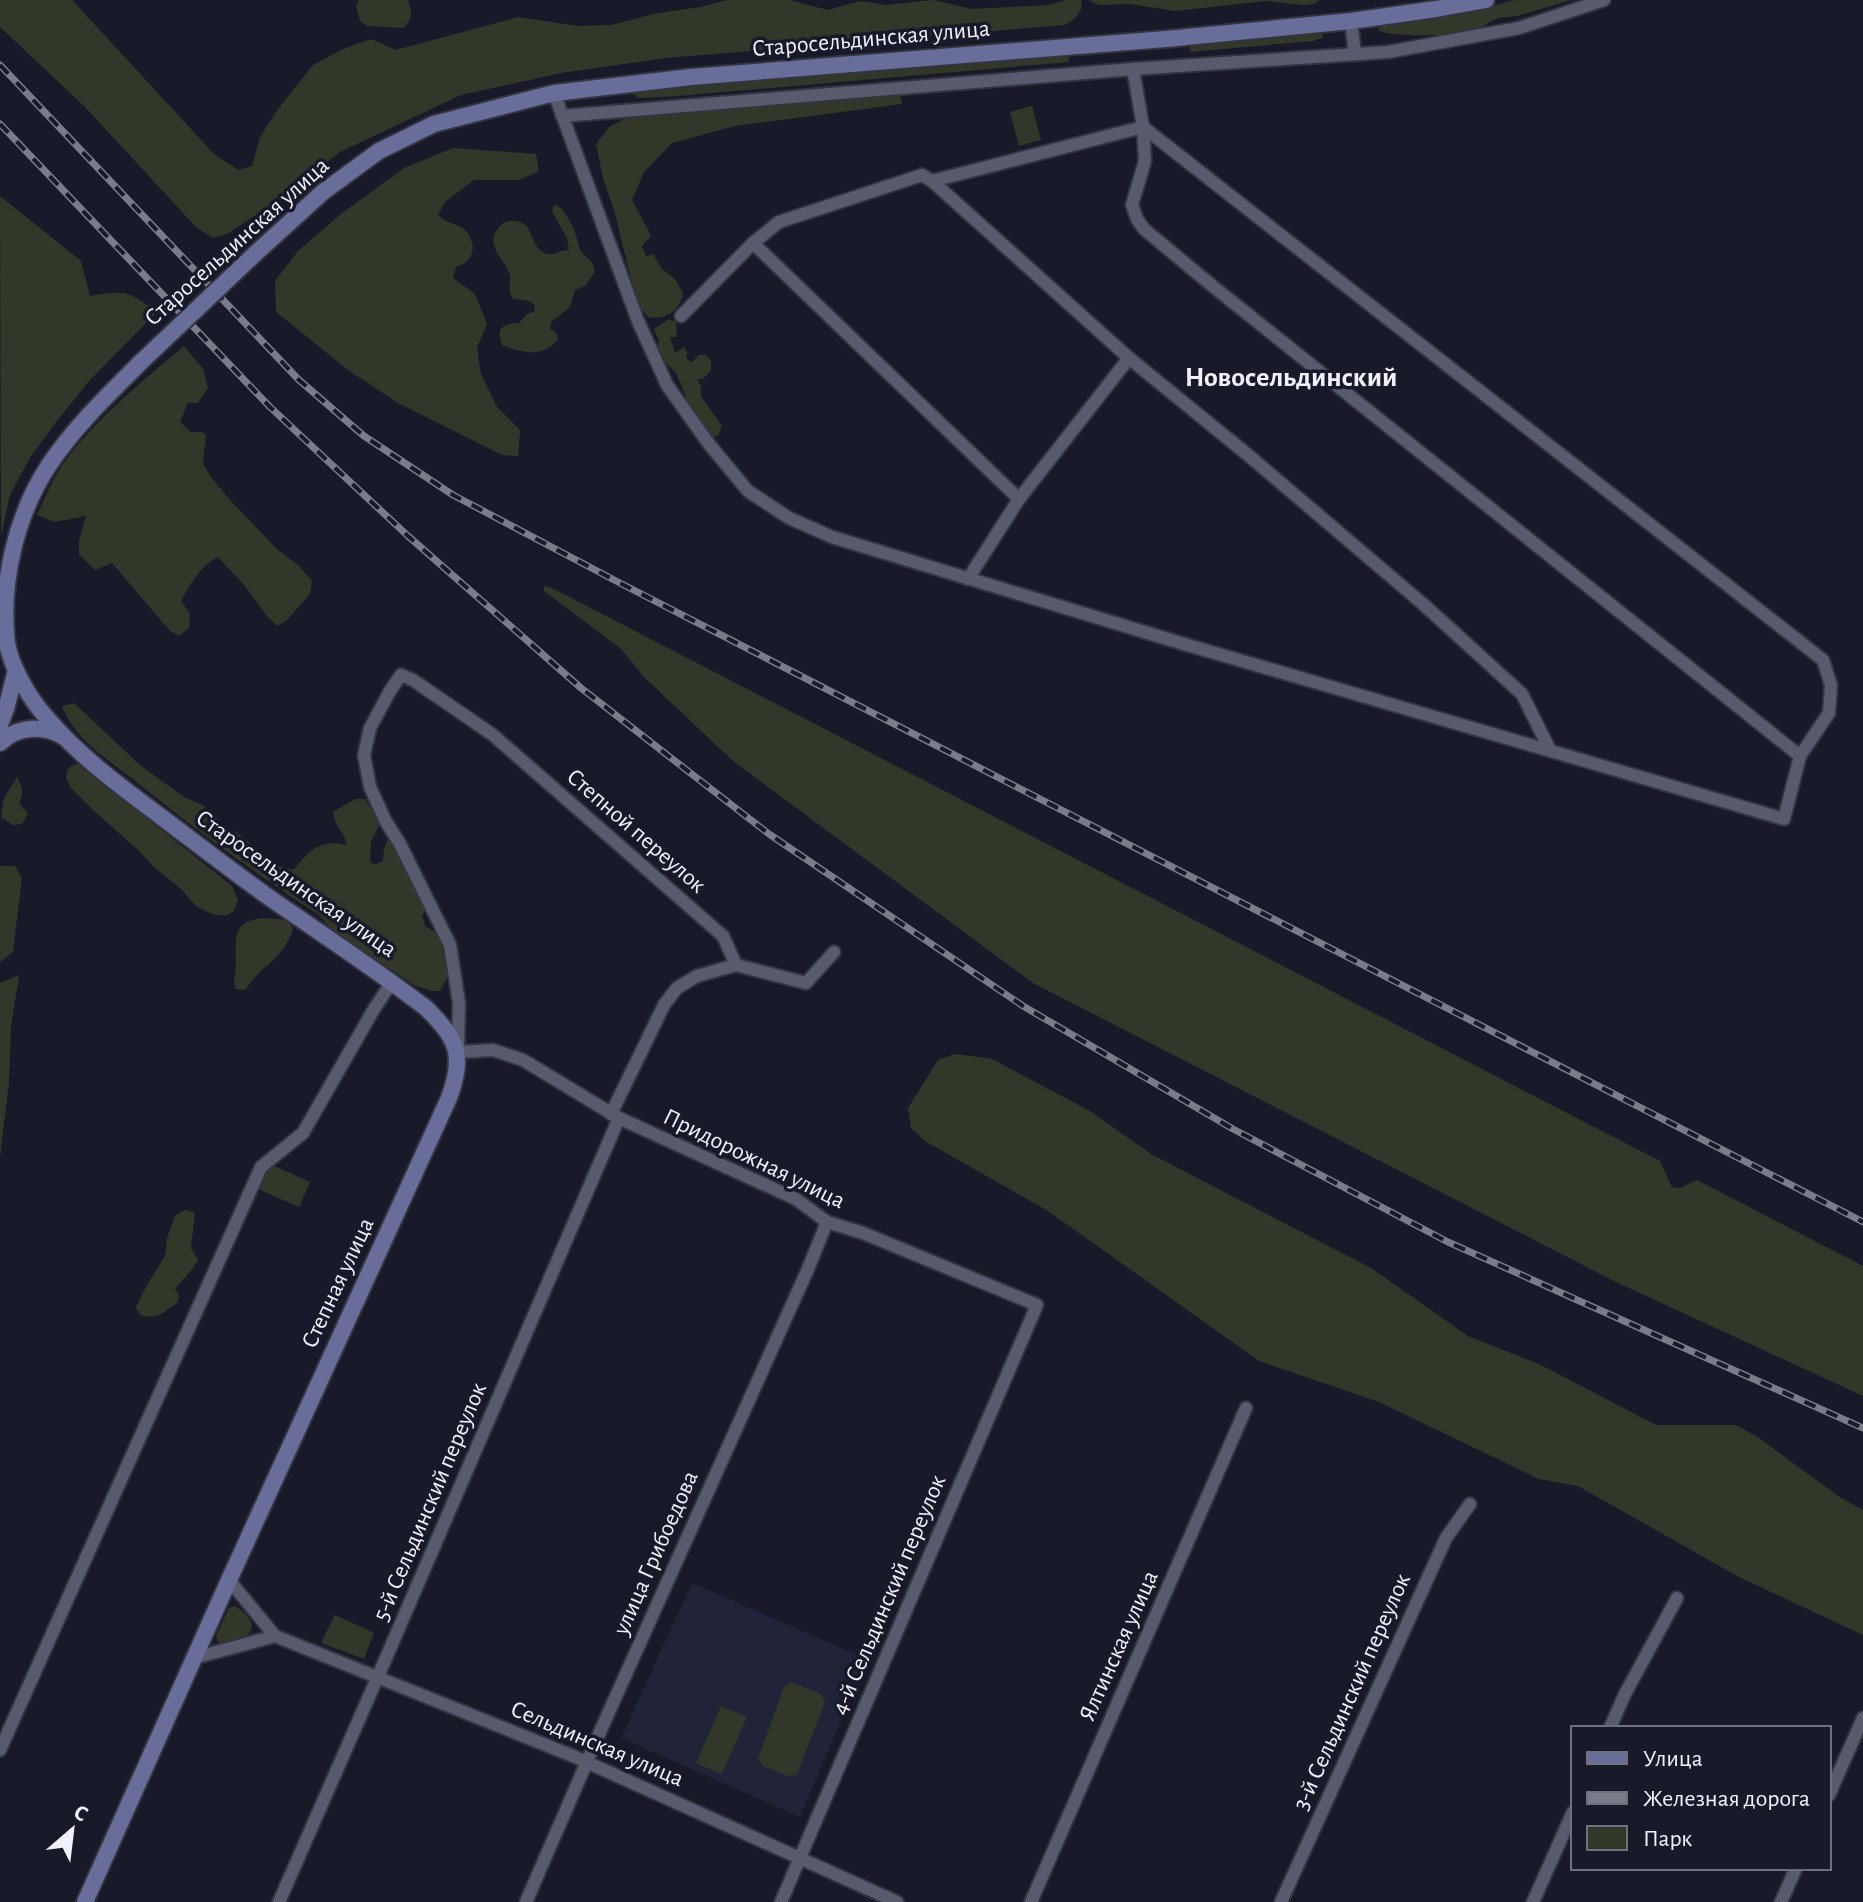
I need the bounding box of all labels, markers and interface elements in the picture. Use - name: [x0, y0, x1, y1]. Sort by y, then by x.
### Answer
- street label: Старосельдинская улица: [751, 17, 991, 61]
- street label: Старосельдинская улица: [140, 153, 334, 331]
- district label: Новосельдинский: [1185, 364, 1397, 392]
- street label: Степной переулок: [562, 764, 710, 898]
- street label: Старосельдинская улица: [191, 806, 401, 962]
- street label: Придорожная улица: [659, 1105, 849, 1213]
- street label: Степная улица: [297, 1214, 379, 1352]
- street label: 5-й Сельдинский переулок: [369, 1379, 491, 1625]
- street label: улица Грибоедова: [609, 1467, 703, 1639]
- street label: 4-й Сельдинский переулок: [828, 1472, 950, 1718]
- street label: Ялтинская улица: [1075, 1567, 1163, 1725]
- street label: 3-й Сельдинский переулок: [1289, 1570, 1415, 1814]
- street label: Сельдинская улица: [507, 1697, 687, 1791]
- legend: [1571, 1726, 1831, 1870]
- text: Улица: [1643, 1747, 1703, 1771]
- text: Железная дорога: [1643, 1787, 1810, 1811]
- north arrow: [32, 1790, 112, 1870]
- text: С: [70, 1801, 91, 1826]
- text: Парк: [1643, 1827, 1692, 1851]

